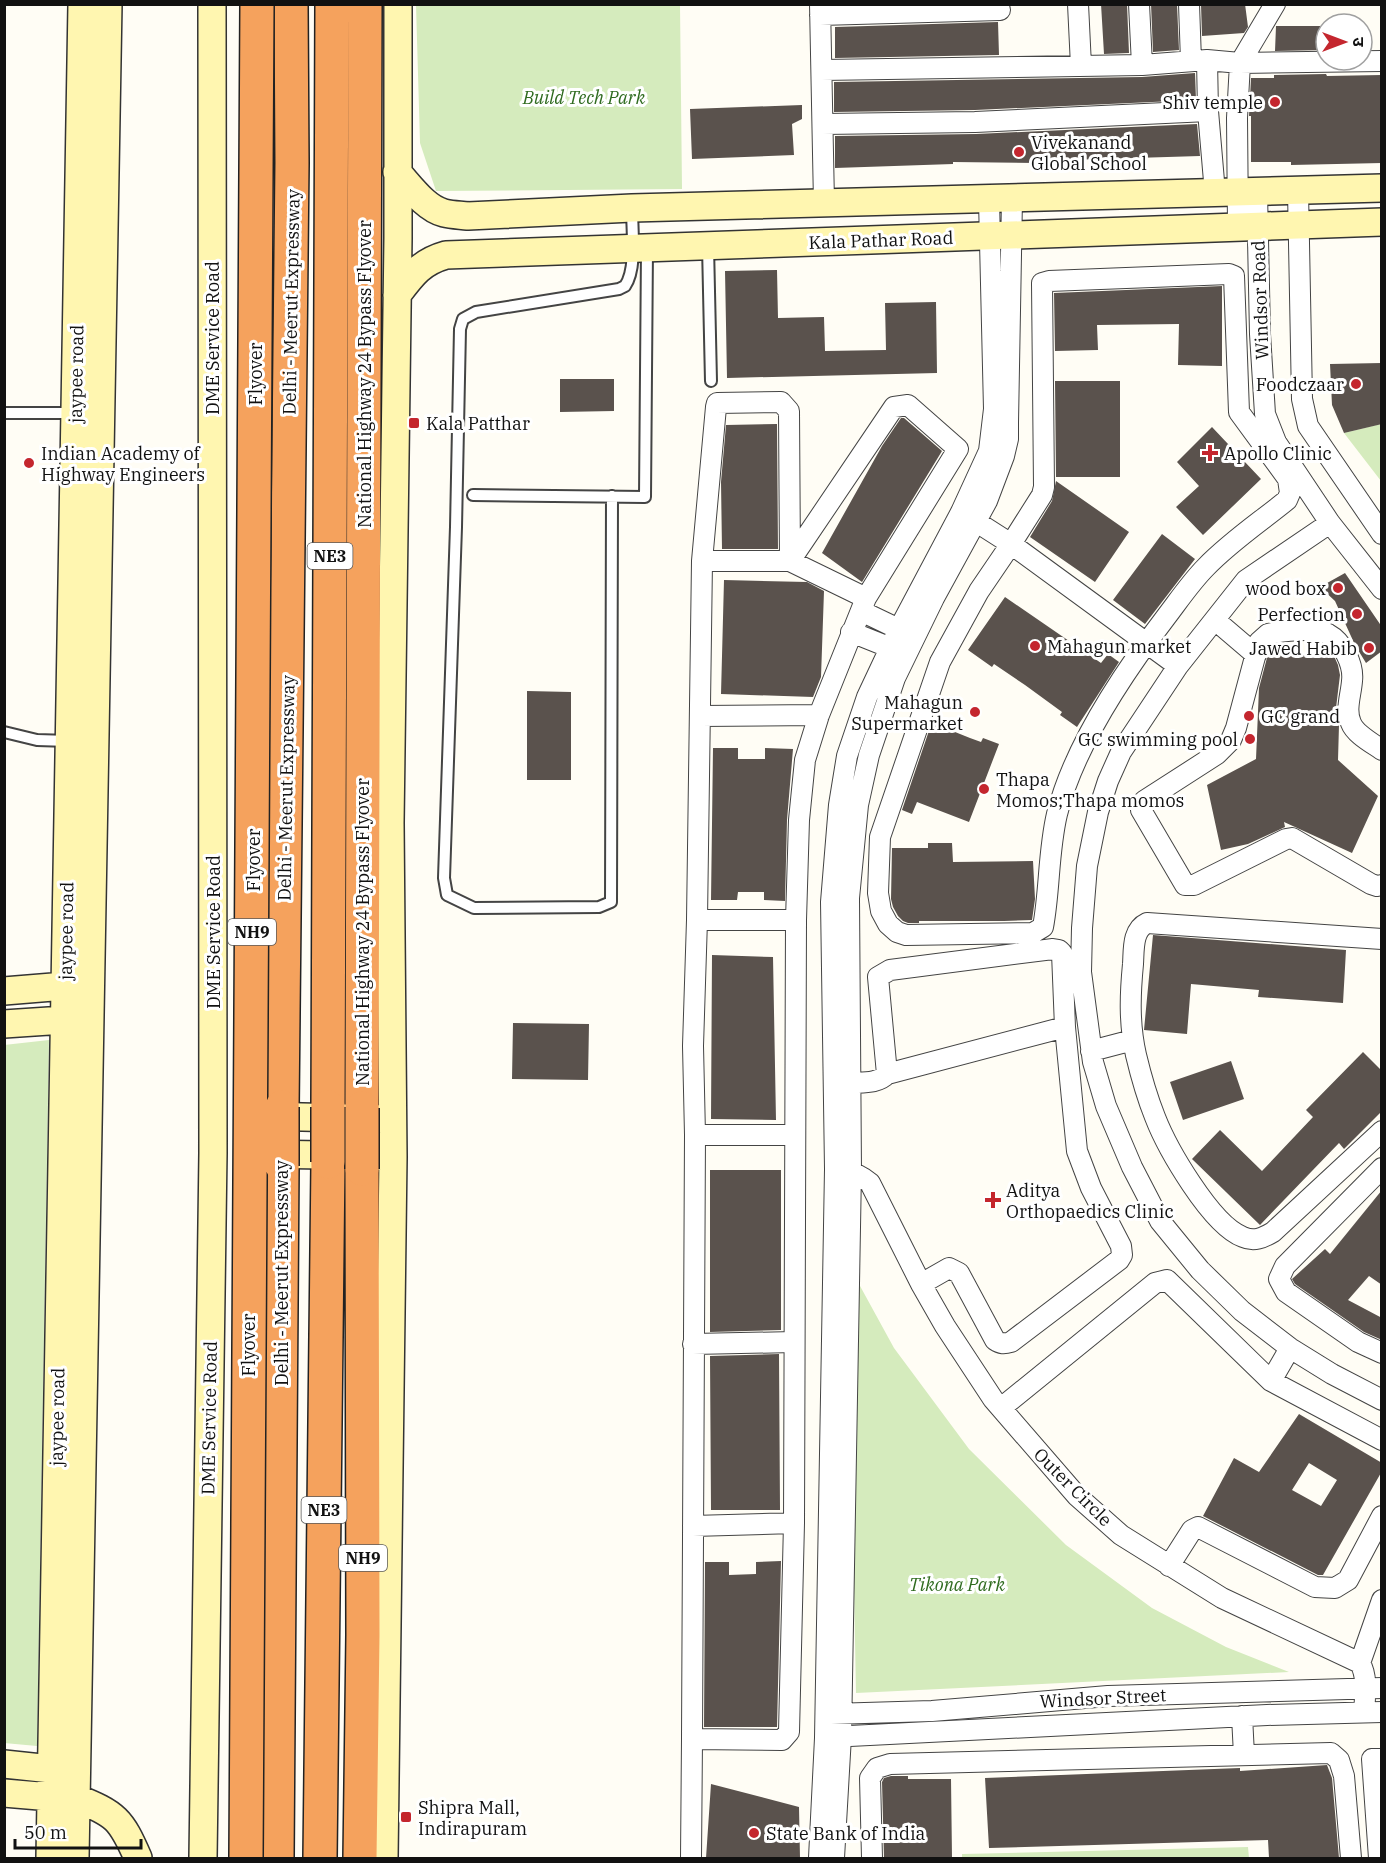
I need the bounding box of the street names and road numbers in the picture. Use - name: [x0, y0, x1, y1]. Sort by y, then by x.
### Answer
- street label: Delhi - Meerut Expressway: [278, 189, 304, 415]
- street label: National Highway 24 Bypass Flyover: [353, 220, 376, 528]
- street label: Kala Pathar Road: [808, 226, 954, 254]
- street label: Windsor Road: [1246, 240, 1274, 360]
- street label: DME Service Road: [201, 261, 224, 415]
- street label: jaypee road: [64, 325, 88, 424]
- street label: Flyover: [244, 342, 267, 406]
- road number: NE3: [308, 543, 352, 569]
- street label: Delhi - Meerut Expressway: [273, 675, 299, 901]
- street label: National Highway 24 Bypass Flyover: [351, 778, 374, 1086]
- street label: Flyover: [242, 828, 265, 892]
- street label: DME Service Road: [202, 855, 225, 1009]
- street label: jaypee road: [54, 882, 78, 981]
- road number: NH9: [228, 919, 276, 945]
- street label: Delhi - Meerut Expressway: [270, 1160, 293, 1386]
- street label: Flyover: [237, 1313, 260, 1377]
- street label: DME Service Road: [196, 1341, 222, 1495]
- street label: jaypee road: [45, 1368, 69, 1467]
- street label: Outer Circle: [1029, 1443, 1117, 1531]
- road number: NE3: [302, 1497, 346, 1523]
- road number: NH9: [339, 1545, 387, 1571]
- street label: Windsor Street: [1039, 1683, 1167, 1713]

